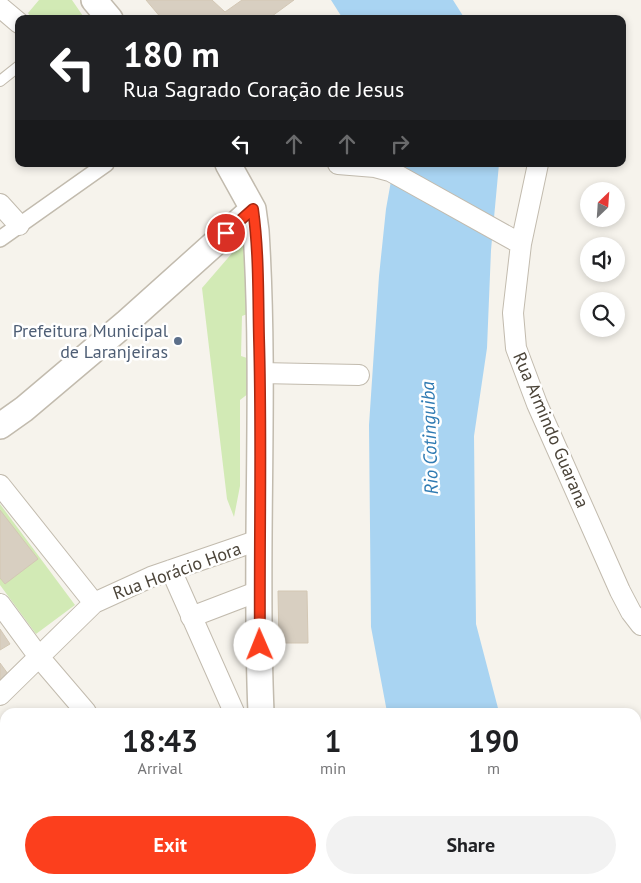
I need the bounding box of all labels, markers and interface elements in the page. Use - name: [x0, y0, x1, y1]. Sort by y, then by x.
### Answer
- text: 180 m: [123, 31, 220, 77]
- icon: left: [40, 35, 105, 100]
- text: Rua Sagrado Coração de Jesus: [123, 75, 404, 103]
- icon: left: [227, 130, 255, 158]
- icon: ahead: [280, 130, 308, 158]
- icon: ahead: [333, 130, 361, 158]
- icon: right: [386, 130, 414, 158]
- north arrow: [580, 182, 625, 228]
- map controls: [580, 182, 625, 337]
- pin: [205, 212, 247, 254]
- icon: arrive: [212, 219, 240, 247]
- button: sound: [580, 237, 625, 282]
- button: search: [580, 292, 625, 337]
- place label: Prefeitura Municipal de Laranjeiras: [13, 319, 169, 363]
- marker: Prefeitura Municipal de Laranjeiras: [172, 335, 184, 347]
- street label: Rua Armindo Guarana: [508, 348, 595, 511]
- water label: Rio Cotinguiba: [415, 380, 443, 495]
- street label: Rua Horácio Hora: [109, 537, 244, 604]
- position arrow: [233, 618, 285, 670]
- text: 18:43: [122, 721, 198, 760]
- text: 1: [325, 721, 342, 760]
- text: 190: [468, 721, 519, 760]
- text: Arrival: [138, 758, 182, 778]
- text: min: [320, 758, 346, 778]
- text: m: [487, 758, 500, 778]
- button: Exit: [25, 816, 316, 874]
- button: Share: [326, 816, 616, 874]

